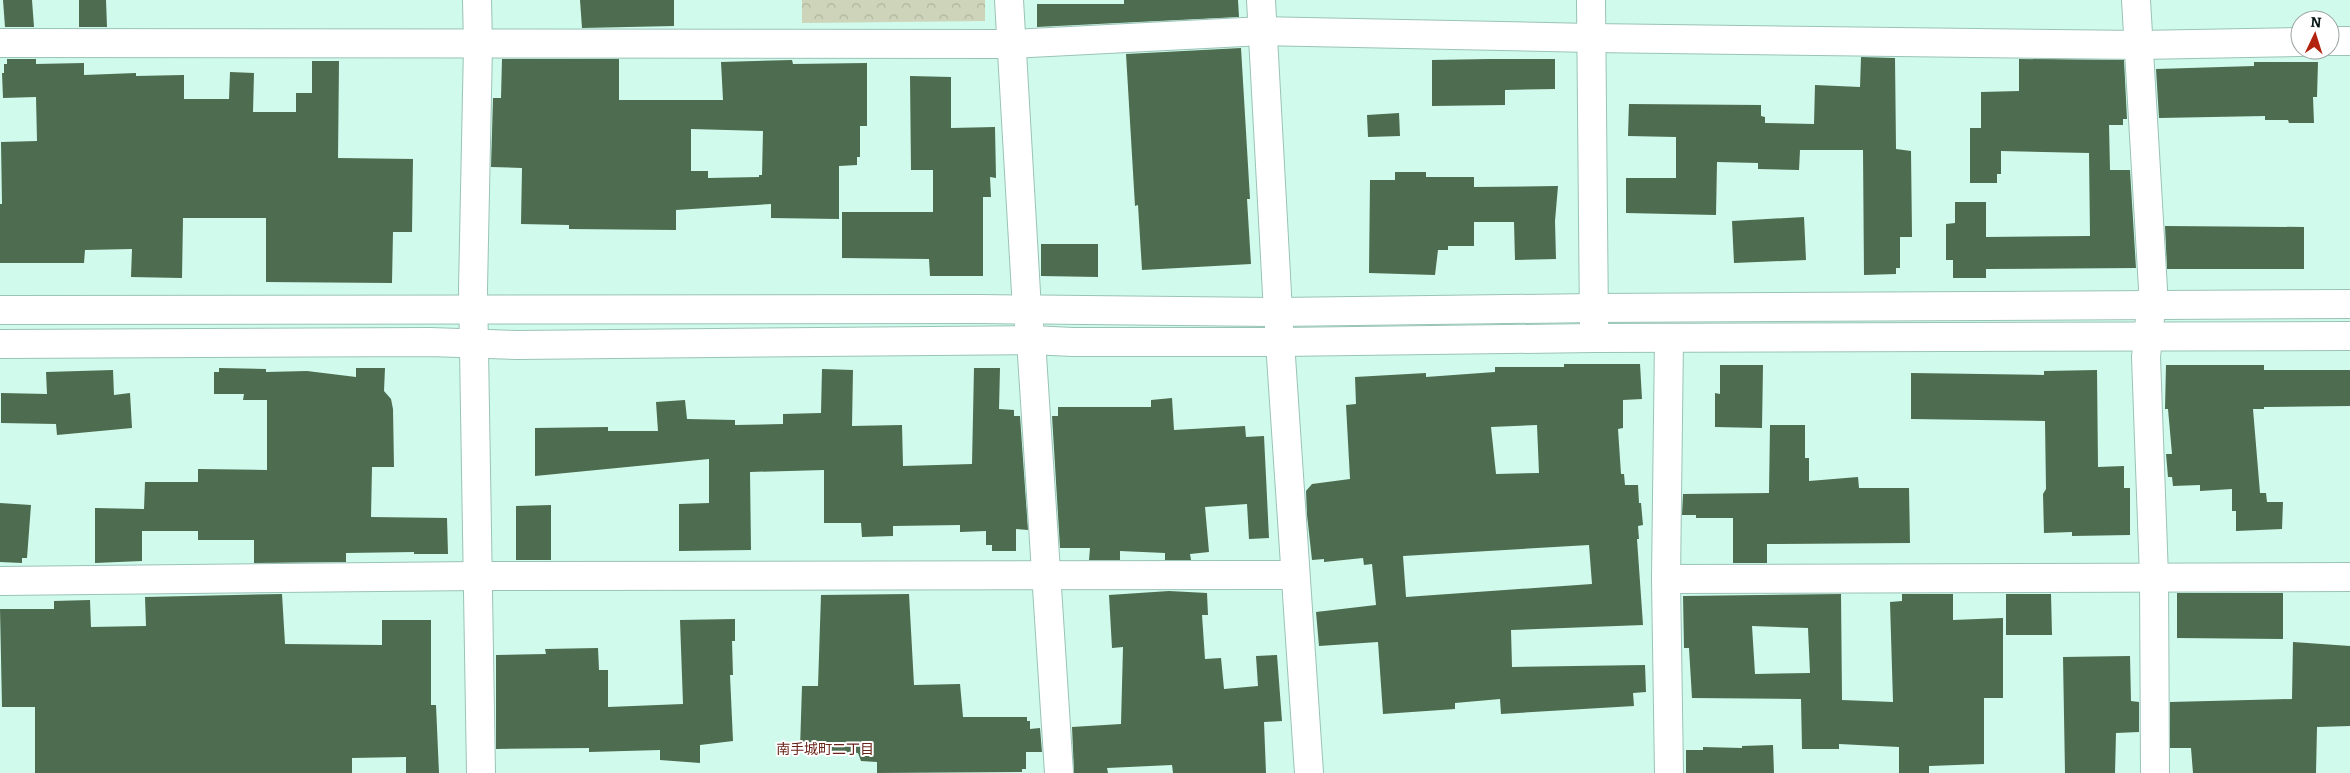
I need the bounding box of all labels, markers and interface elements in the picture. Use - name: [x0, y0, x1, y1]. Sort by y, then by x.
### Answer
- north arrow: [2290, 10, 2340, 60]
- text: N: [2310, 14, 2322, 31]
- district label: 南手城町二丁目: [776, 741, 874, 758]

